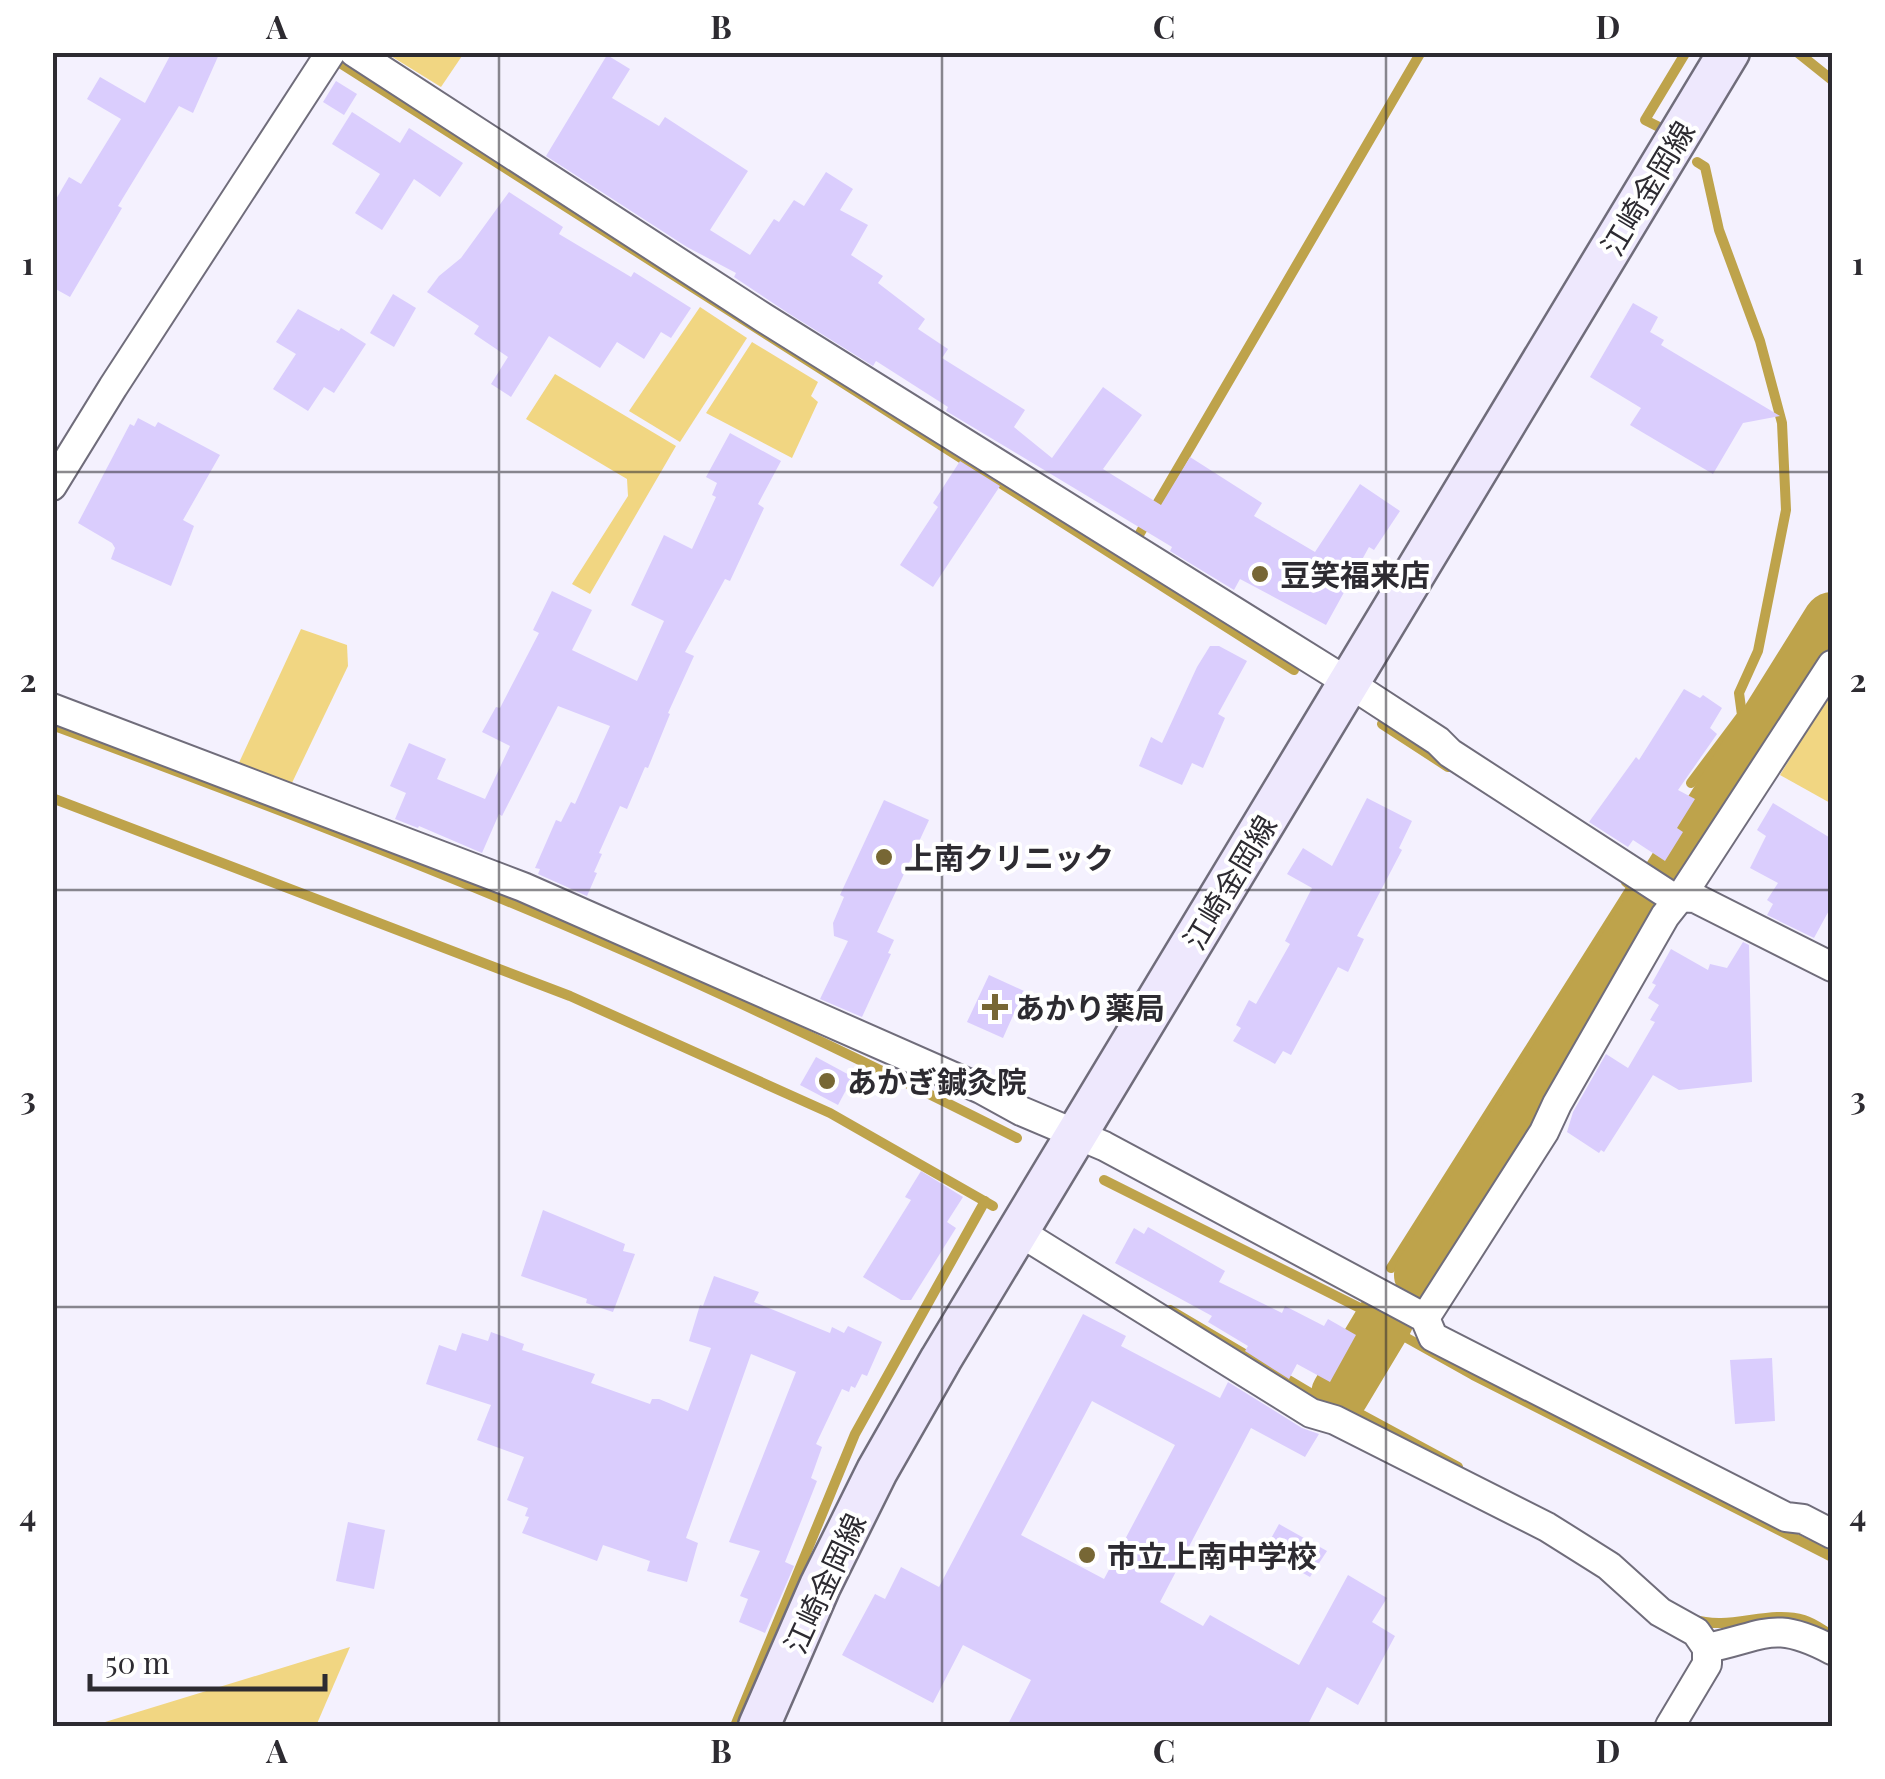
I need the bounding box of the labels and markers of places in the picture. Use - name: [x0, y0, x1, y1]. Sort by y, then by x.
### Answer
- place label: 豆笑福来店: [1280, 554, 1430, 594]
- marker: 豆笑福来店: [1249, 563, 1271, 585]
- place label: 上南クリニック: [904, 837, 1114, 877]
- marker: 上南クリニック: [873, 846, 895, 868]
- place label: あかり薬局: [1015, 987, 1165, 1027]
- marker: あかり薬局: [984, 996, 1006, 1018]
- place label: あかぎ鍼灸院: [847, 1061, 1027, 1101]
- marker: あかぎ鍼灸院: [816, 1070, 838, 1092]
- place label: 市立上南中学校: [1107, 1535, 1317, 1575]
- marker: 市立上南中学校: [1076, 1544, 1098, 1566]

